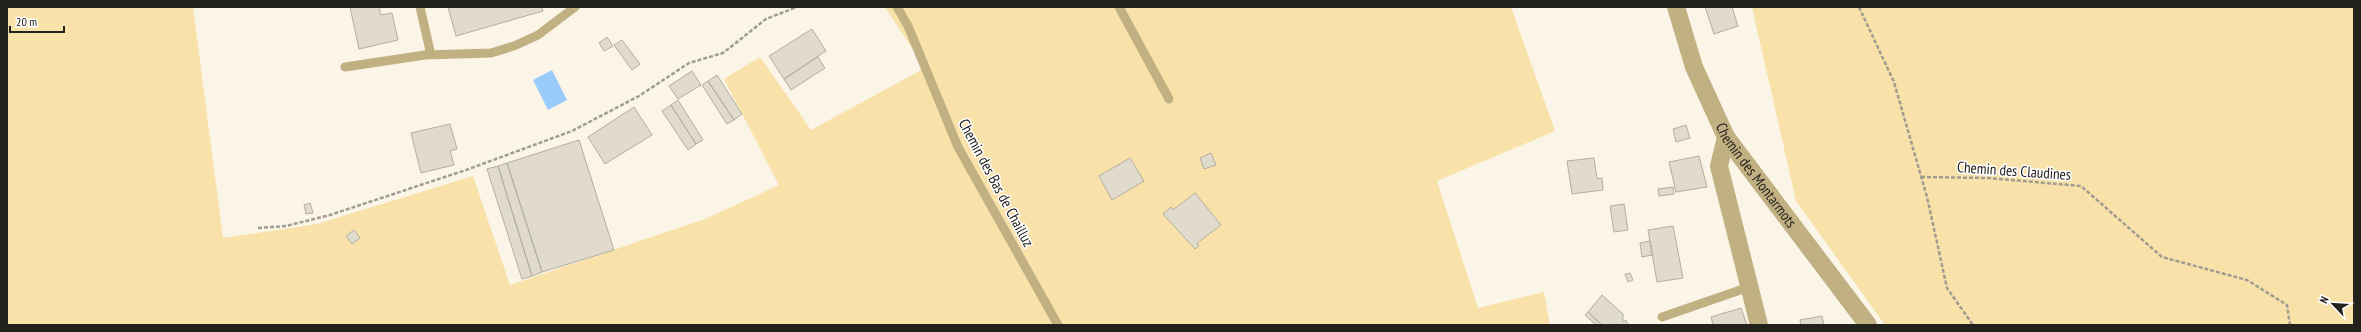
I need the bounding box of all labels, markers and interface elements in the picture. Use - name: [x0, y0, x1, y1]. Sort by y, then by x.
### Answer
- scale bar: [10, 8, 64, 34]
- text: 20 m: [16, 14, 37, 29]
- street label: Chemin des Bas de Chailluz: [955, 116, 1038, 250]
- street label: Chemin des Montarmots: [1712, 120, 1801, 231]
- street label: Chemin des Claudines: [1957, 157, 2071, 184]
- north arrow: [2313, 284, 2353, 324]
- text: N: [2316, 294, 2332, 305]

